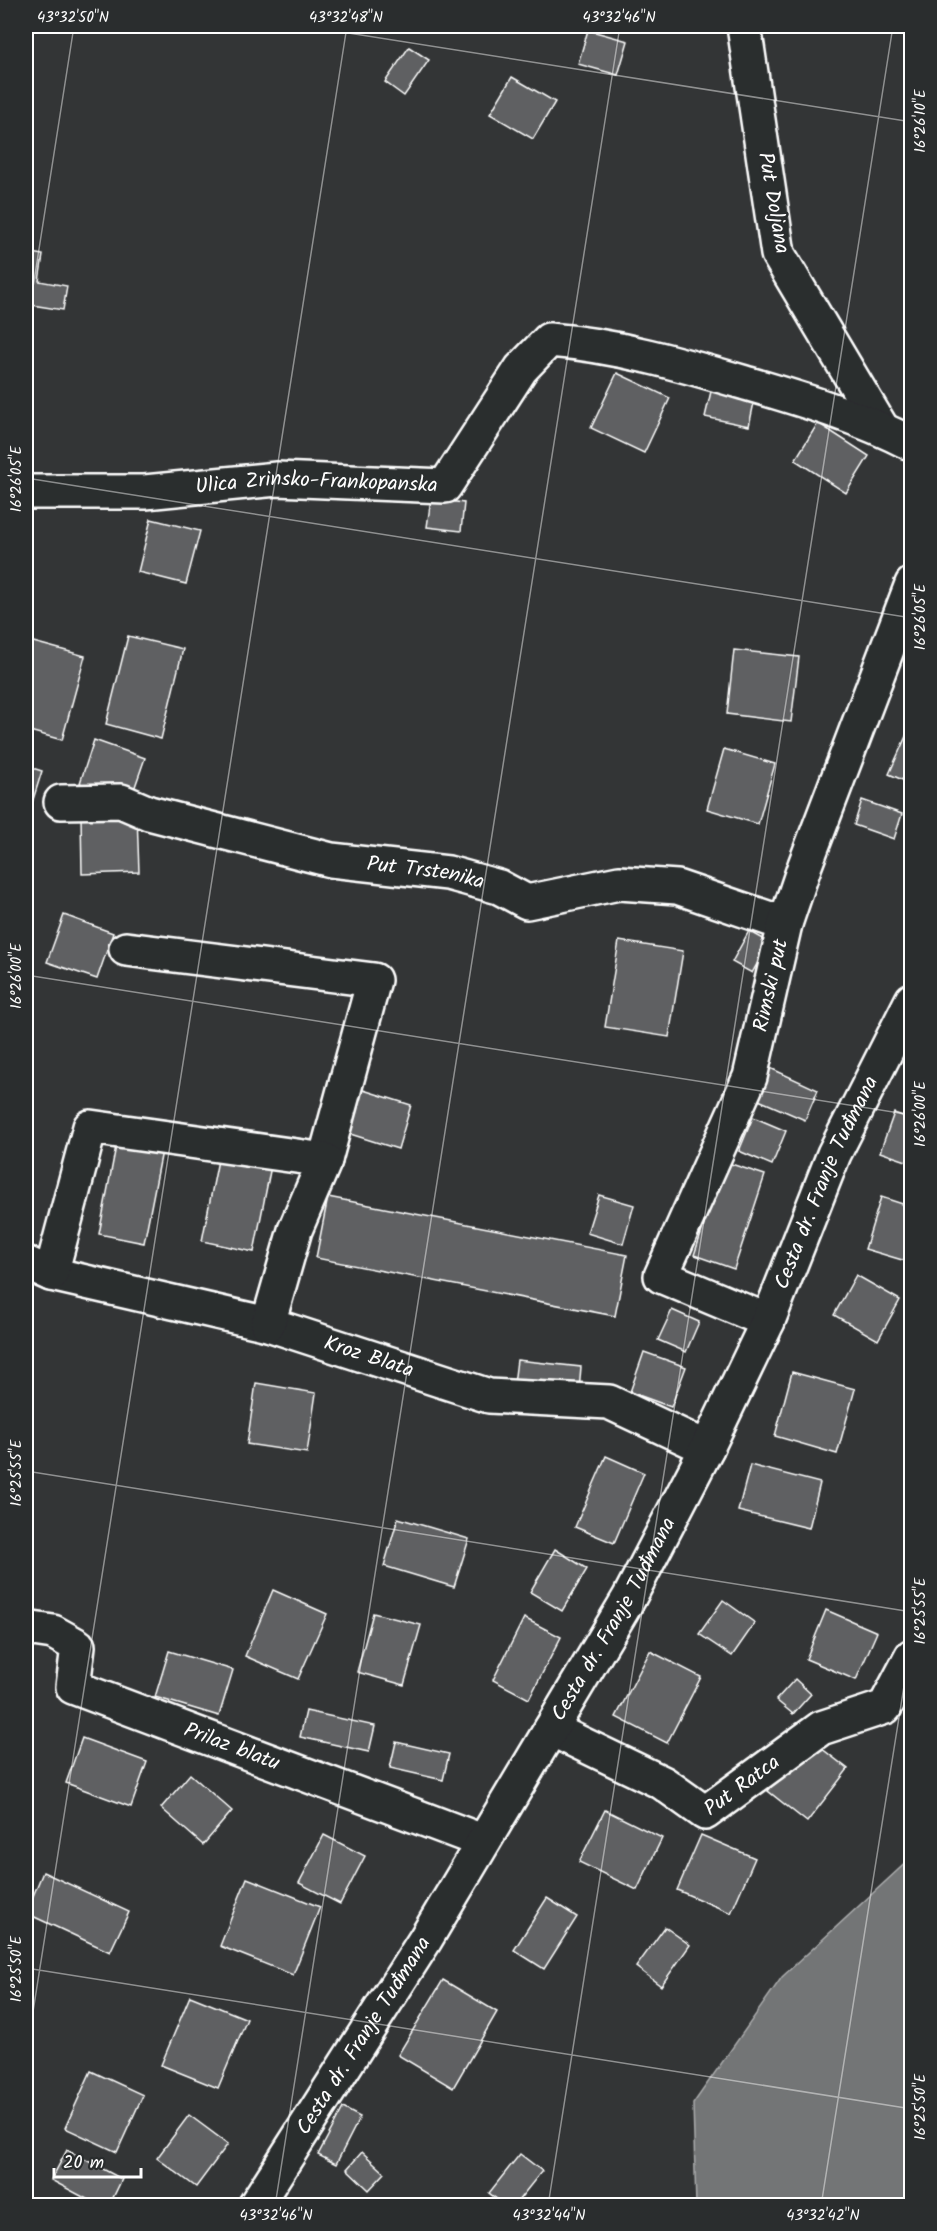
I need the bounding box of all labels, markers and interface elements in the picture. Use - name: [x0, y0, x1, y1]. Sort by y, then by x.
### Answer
- text: 43°32'50"N: [37, 6, 109, 30]
- text: 43°32'48"N: [309, 6, 383, 30]
- text: 43°32'46"N: [582, 6, 656, 30]
- text: 16°26'10"E: [909, 88, 933, 153]
- street label: Put Doljana: [748, 150, 798, 256]
- text: 16°26'05"E: [5, 444, 29, 512]
- street label: Ulica Zrinsko-Frankopanska: [194, 462, 438, 503]
- text: 16°26'05"E: [909, 582, 933, 650]
- street label: Put Trstenika: [365, 848, 488, 899]
- street label: Rimski put: [744, 935, 798, 1035]
- text: 16°26'00"E: [5, 942, 29, 1009]
- street label: Cesta dr. Franje Tuđmana: [766, 1070, 887, 1294]
- text: 16°26'00"E: [909, 1080, 933, 1147]
- street label: Kroz Blata: [319, 1327, 418, 1387]
- text: 16°25'55"E: [5, 1438, 29, 1506]
- street label: Cesta dr. Franje Tuđmana: [543, 1511, 685, 1728]
- text: 16°25'55"E: [909, 1576, 933, 1644]
- street label: Prilaz blatu: [179, 1714, 285, 1780]
- street label: Put Ratca: [697, 1747, 787, 1825]
- street label: Cesta dr. Franje Tuđmana: [288, 1930, 440, 2142]
- text: 16°25'50"E: [5, 1935, 29, 2002]
- text: 16°25'50"E: [909, 2073, 933, 2140]
- scale bar: [54, 2141, 141, 2179]
- text: 20 m: [63, 2149, 104, 2178]
- text: 43°32'46"N: [239, 2204, 313, 2228]
- text: 43°32'44"N: [512, 2204, 586, 2228]
- text: 43°32'42"N: [786, 2204, 860, 2228]

